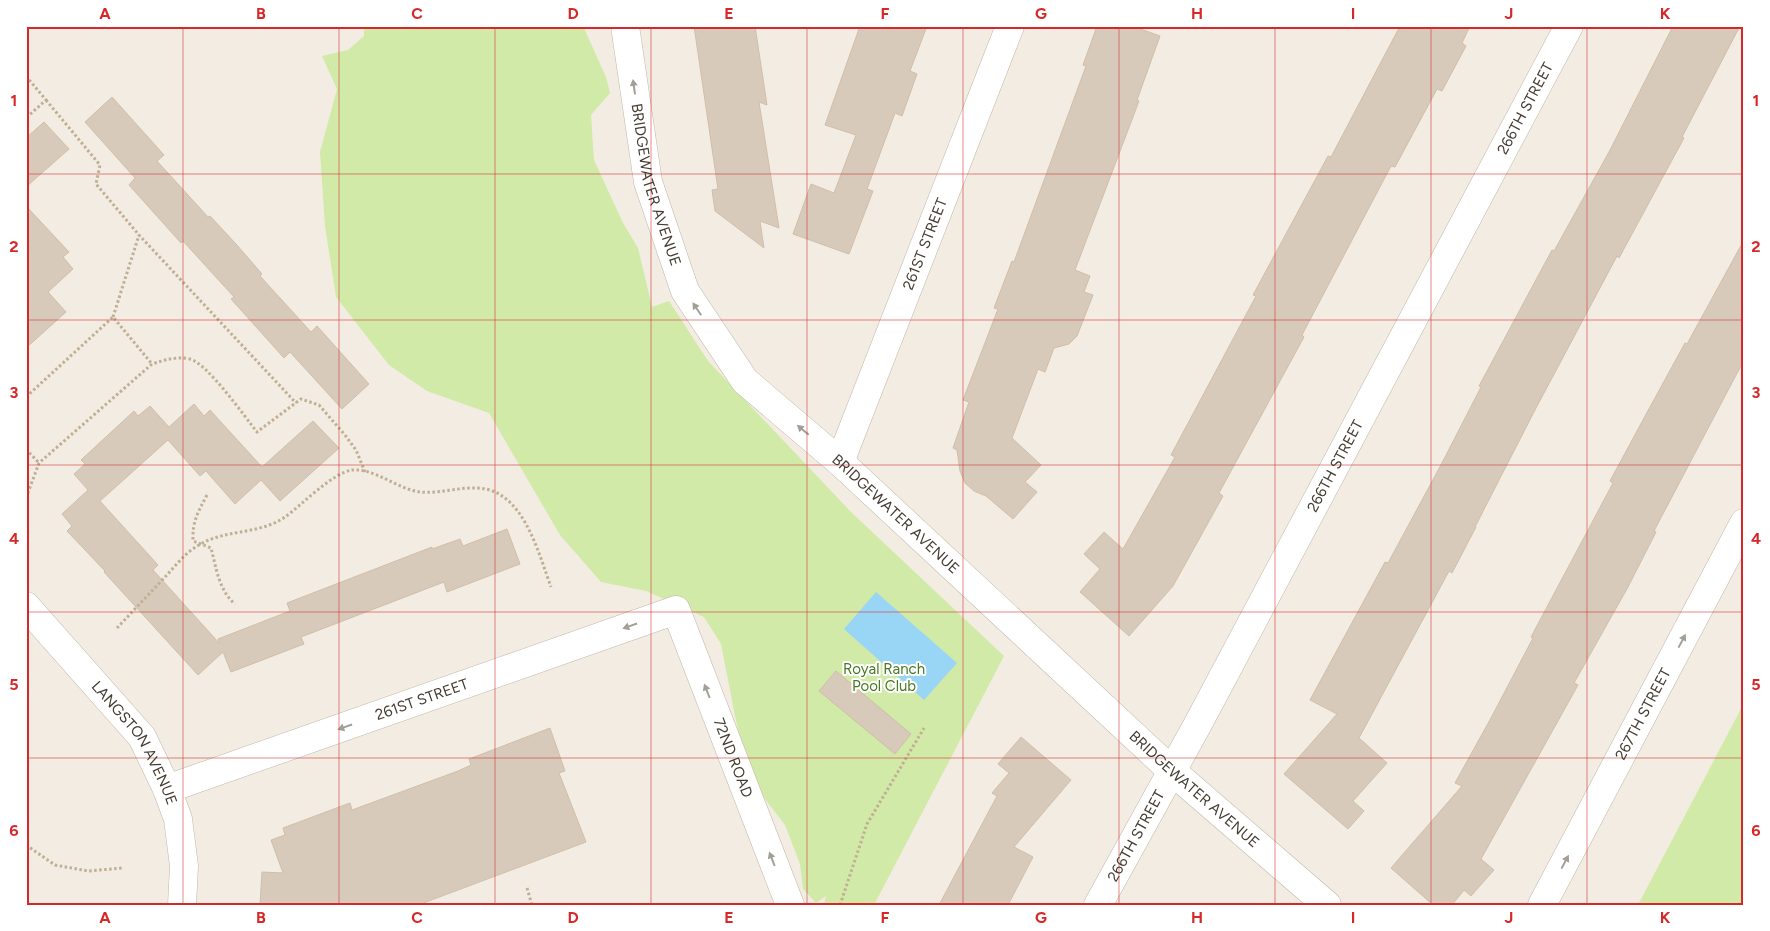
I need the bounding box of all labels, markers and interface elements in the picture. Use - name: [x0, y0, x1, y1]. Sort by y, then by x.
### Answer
- text: A: [99, 4, 111, 23]
- text: B: [256, 4, 266, 23]
- text: C: [411, 4, 423, 23]
- text: D: [567, 4, 579, 23]
- text: E: [724, 4, 734, 23]
- text: F: [881, 4, 890, 23]
- text: G: [1035, 4, 1047, 23]
- text: H: [1191, 4, 1203, 23]
- text: I: [1351, 4, 1355, 23]
- text: J: [1505, 4, 1513, 23]
- text: K: [1660, 4, 1671, 23]
- street label: 266TH STREET: [1493, 59, 1557, 157]
- one-way arrow: [630, 79, 638, 95]
- text: 1: [11, 91, 17, 110]
- text: 1: [1753, 91, 1759, 110]
- street label: BRIDGEWATER AVENUE: [628, 102, 685, 268]
- street label: 261ST STREET: [899, 195, 951, 293]
- text: 2: [9, 237, 19, 256]
- text: 2: [1751, 237, 1761, 256]
- one-way arrow: [692, 302, 702, 315]
- text: 3: [10, 383, 19, 402]
- text: 3: [1752, 383, 1761, 402]
- street label: 266TH STREET: [1303, 416, 1367, 515]
- one-way arrow: [797, 424, 809, 436]
- street label: BRIDGEWATER AVENUE: [828, 450, 963, 578]
- text: 4: [9, 529, 19, 548]
- text: 4: [1751, 529, 1761, 548]
- one-way arrow: [622, 622, 637, 630]
- one-way arrow: [1678, 633, 1686, 648]
- park label: Royal Ranch Pool Club: [843, 660, 925, 695]
- street label: 267TH STREET: [1611, 664, 1675, 763]
- text: 5: [9, 675, 19, 694]
- street label: 261ST STREET: [373, 675, 471, 724]
- text: 5: [1751, 675, 1761, 694]
- street label: LANGSTON AVENUE: [88, 677, 181, 807]
- one-way arrow: [703, 684, 710, 699]
- street label: 72ND ROAD: [710, 716, 757, 800]
- one-way arrow: [337, 724, 352, 731]
- street label: BRIDGEWATER AVENUE: [1126, 727, 1263, 851]
- street label: 266TH STREET: [1104, 786, 1169, 885]
- text: 6: [9, 821, 19, 840]
- text: 6: [1751, 821, 1761, 840]
- one-way arrow: [768, 851, 776, 866]
- one-way arrow: [1561, 854, 1569, 869]
- text: A: [99, 908, 111, 927]
- text: B: [256, 908, 266, 927]
- text: C: [411, 908, 423, 927]
- text: D: [567, 908, 579, 927]
- text: E: [724, 908, 734, 927]
- text: F: [881, 908, 890, 927]
- text: G: [1035, 908, 1047, 927]
- text: H: [1191, 908, 1203, 927]
- text: I: [1351, 908, 1355, 927]
- text: J: [1505, 908, 1513, 927]
- text: K: [1660, 908, 1671, 927]

